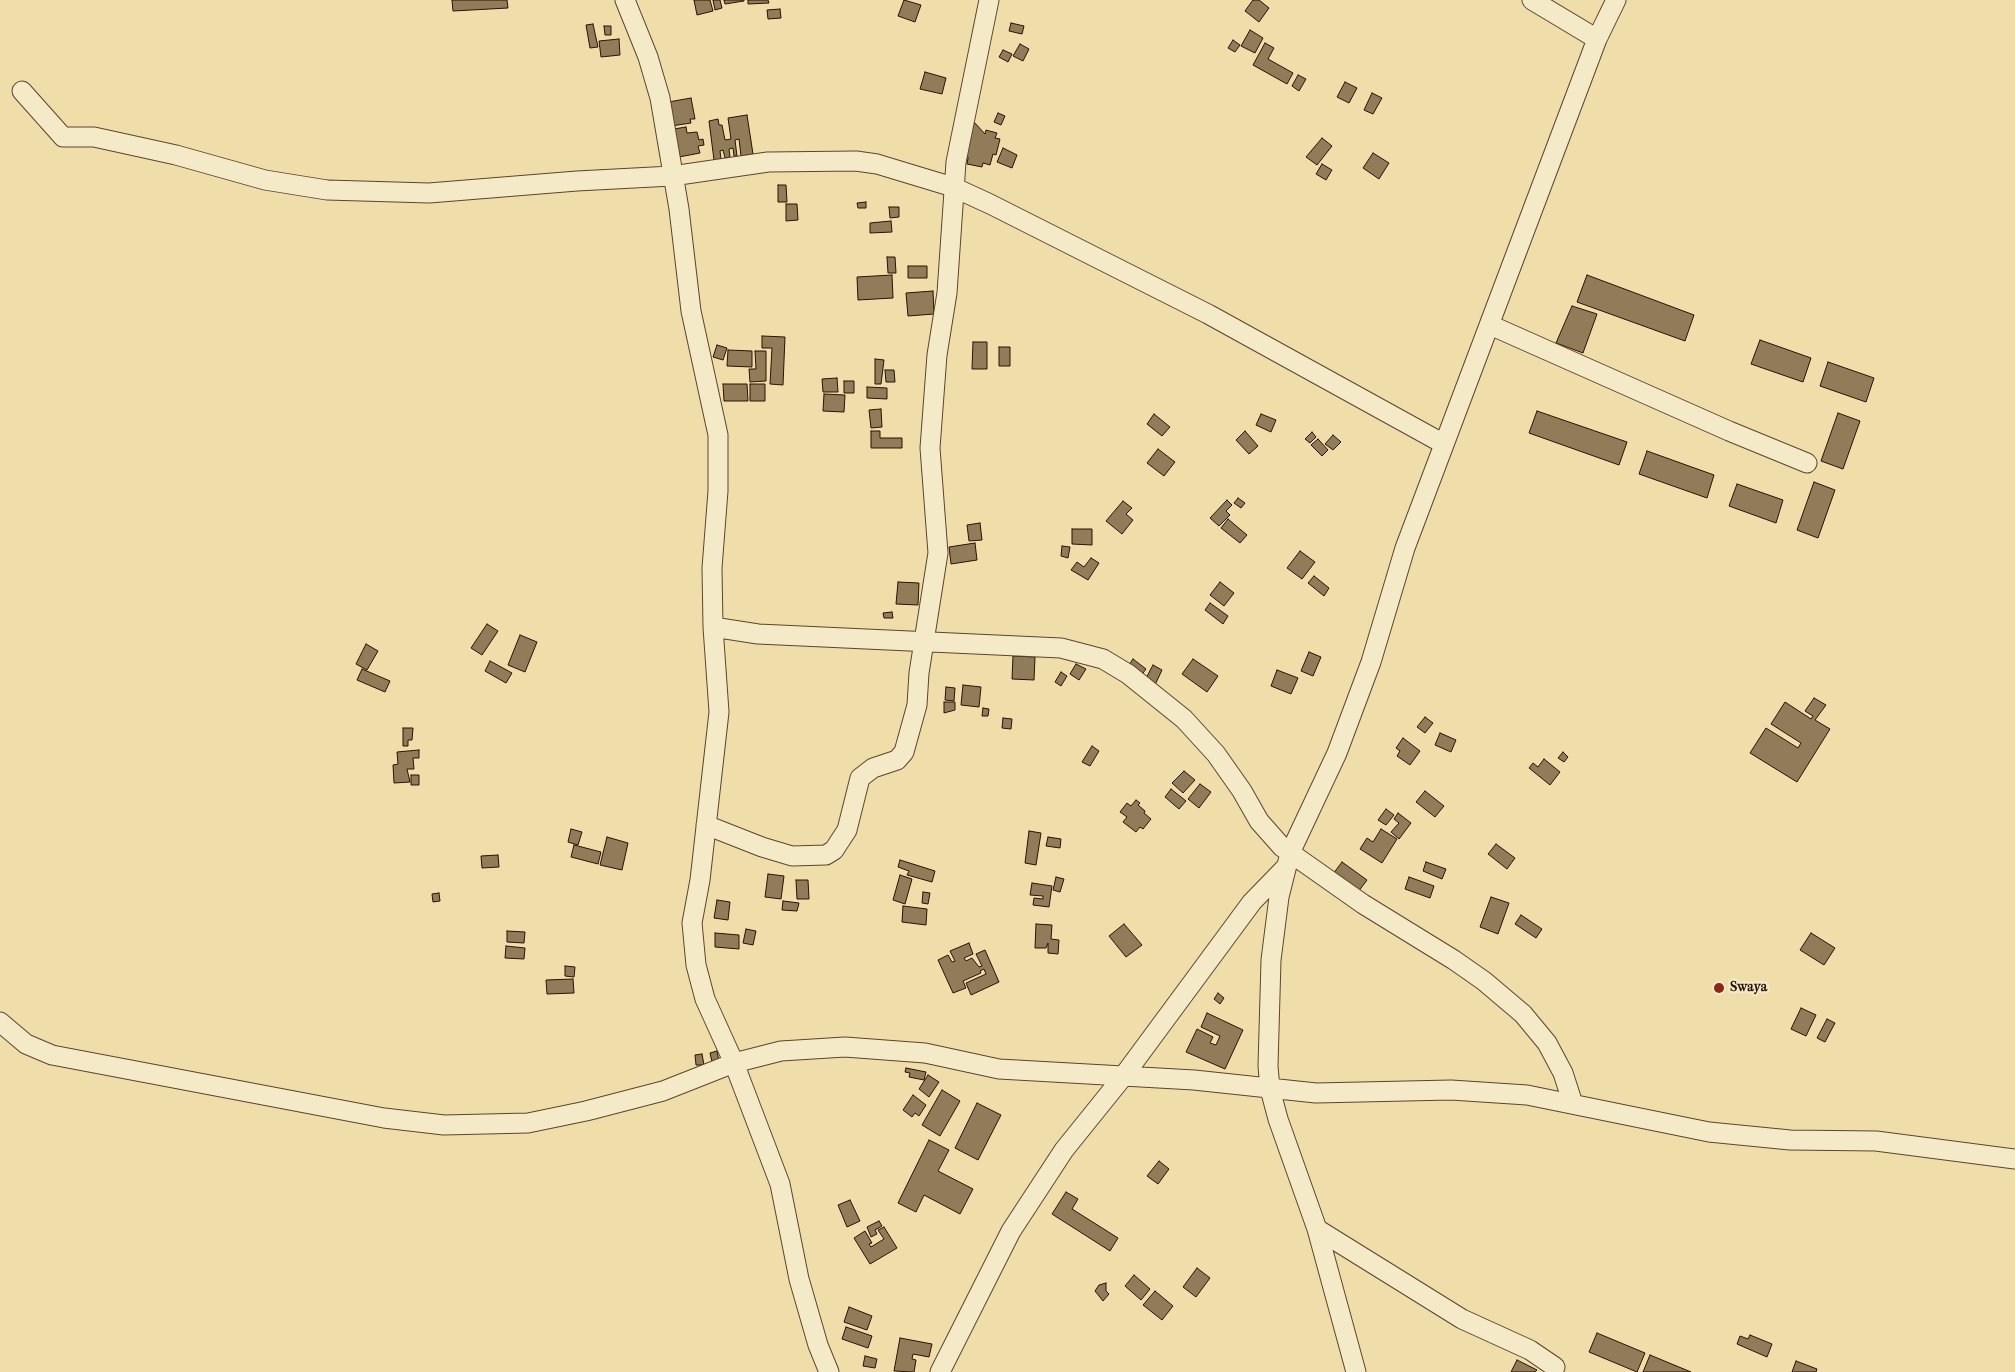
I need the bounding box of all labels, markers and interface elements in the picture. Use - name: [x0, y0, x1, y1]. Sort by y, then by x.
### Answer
- place label: Swaya: [1730, 980, 1767, 996]
- marker: Swaya: [1712, 981, 1726, 995]

